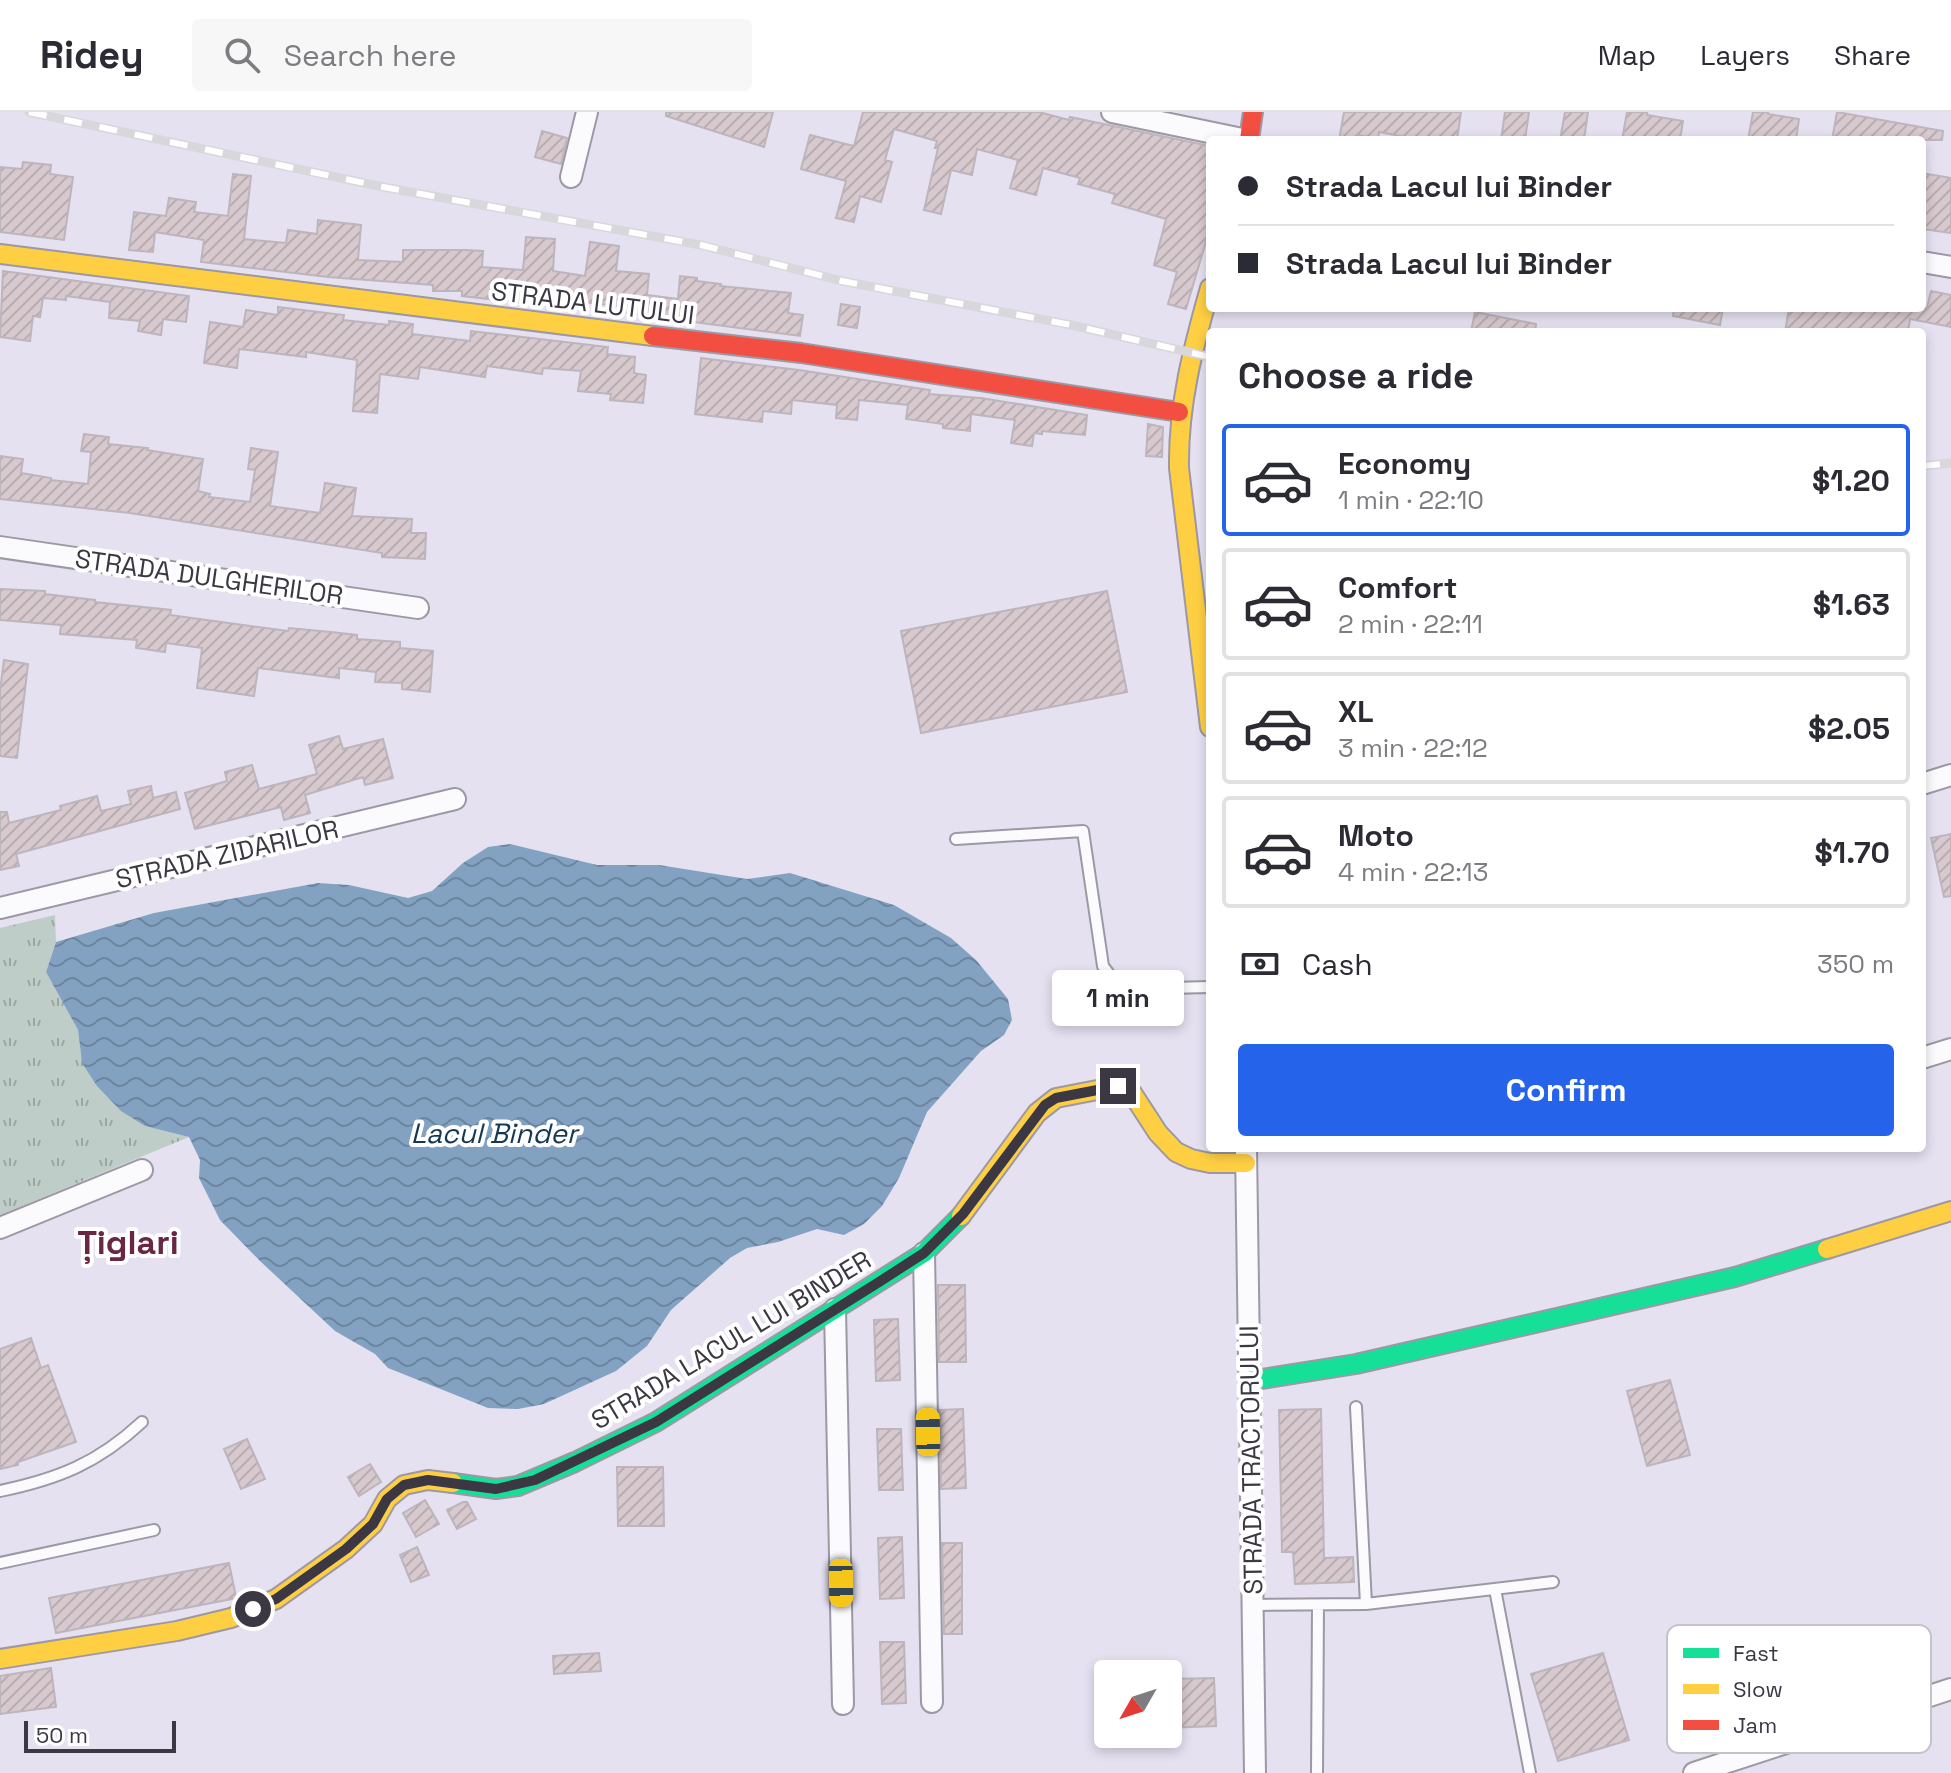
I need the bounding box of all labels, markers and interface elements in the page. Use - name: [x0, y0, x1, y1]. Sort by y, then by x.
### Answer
- search box: [192, 19, 752, 91]
- text: Ridey: [40, 31, 144, 79]
- icon: search: [220, 33, 264, 77]
- text: Search here: [284, 36, 457, 75]
- text: Map: [1598, 37, 1656, 73]
- text: Layers: [1700, 37, 1790, 73]
- text: Share: [1834, 37, 1911, 73]
- text: Strada Lacul lui Binder: [1286, 167, 1612, 206]
- text: Strada Lacul lui Binder: [1286, 244, 1612, 283]
- street label: STRADA LUTULUI: [490, 274, 696, 332]
- text: Choose a ride: [1238, 353, 1474, 399]
- icon: car: [1242, 444, 1314, 516]
- text: Economy: [1338, 444, 1471, 483]
- text: $1.20: [1812, 461, 1890, 500]
- text: 1 min · 22:10: [1338, 483, 1484, 517]
- street label: STRADA DULGHERILOR: [73, 541, 345, 613]
- icon: car: [1242, 568, 1314, 640]
- text: Comfort: [1338, 568, 1457, 607]
- text: $1.63: [1813, 585, 1890, 624]
- text: 2 min · 22:11: [1338, 607, 1483, 641]
- icon: car: [1242, 692, 1314, 764]
- text: XL: [1338, 692, 1374, 731]
- text: $2.05: [1808, 709, 1890, 748]
- text: 3 min · 22:12: [1338, 731, 1488, 765]
- street label: STRADA ZIDARILOR: [112, 812, 342, 896]
- icon: car: [1242, 816, 1314, 888]
- text: Moto: [1338, 816, 1414, 855]
- text: $1.70: [1814, 833, 1890, 872]
- text: 4 min · 22:13: [1338, 855, 1488, 889]
- icon: cash: [1238, 942, 1282, 986]
- text: Cash: [1302, 945, 1373, 984]
- text: 350 m: [1817, 947, 1894, 981]
- callout: 1 min: [1052, 970, 1184, 1026]
- text: 1 min: [1086, 981, 1150, 1015]
- button: Confirm: [1238, 1044, 1894, 1136]
- route end: [1100, 1068, 1136, 1104]
- water label: Lacul Binder: [411, 1115, 581, 1151]
- district label: Țiglari: [77, 1221, 179, 1264]
- street label: STRADA LACUL LUI BINDER: [585, 1243, 877, 1437]
- street label: STRADA TRACTORULUI: [1232, 1325, 1270, 1595]
- car: [916, 1408, 940, 1456]
- car: [829, 1559, 853, 1607]
- route start: [235, 1591, 271, 1627]
- legend: [1667, 1625, 1931, 1753]
- text: Fast: [1733, 1639, 1779, 1667]
- north arrow: [1094, 1660, 1182, 1748]
- map controls: [1094, 1660, 1182, 1748]
- text: Slow: [1733, 1675, 1783, 1703]
- text: Jam: [1733, 1711, 1777, 1739]
- scale bar: [24, 1717, 176, 1753]
- text: 50 m: [36, 1721, 88, 1749]

